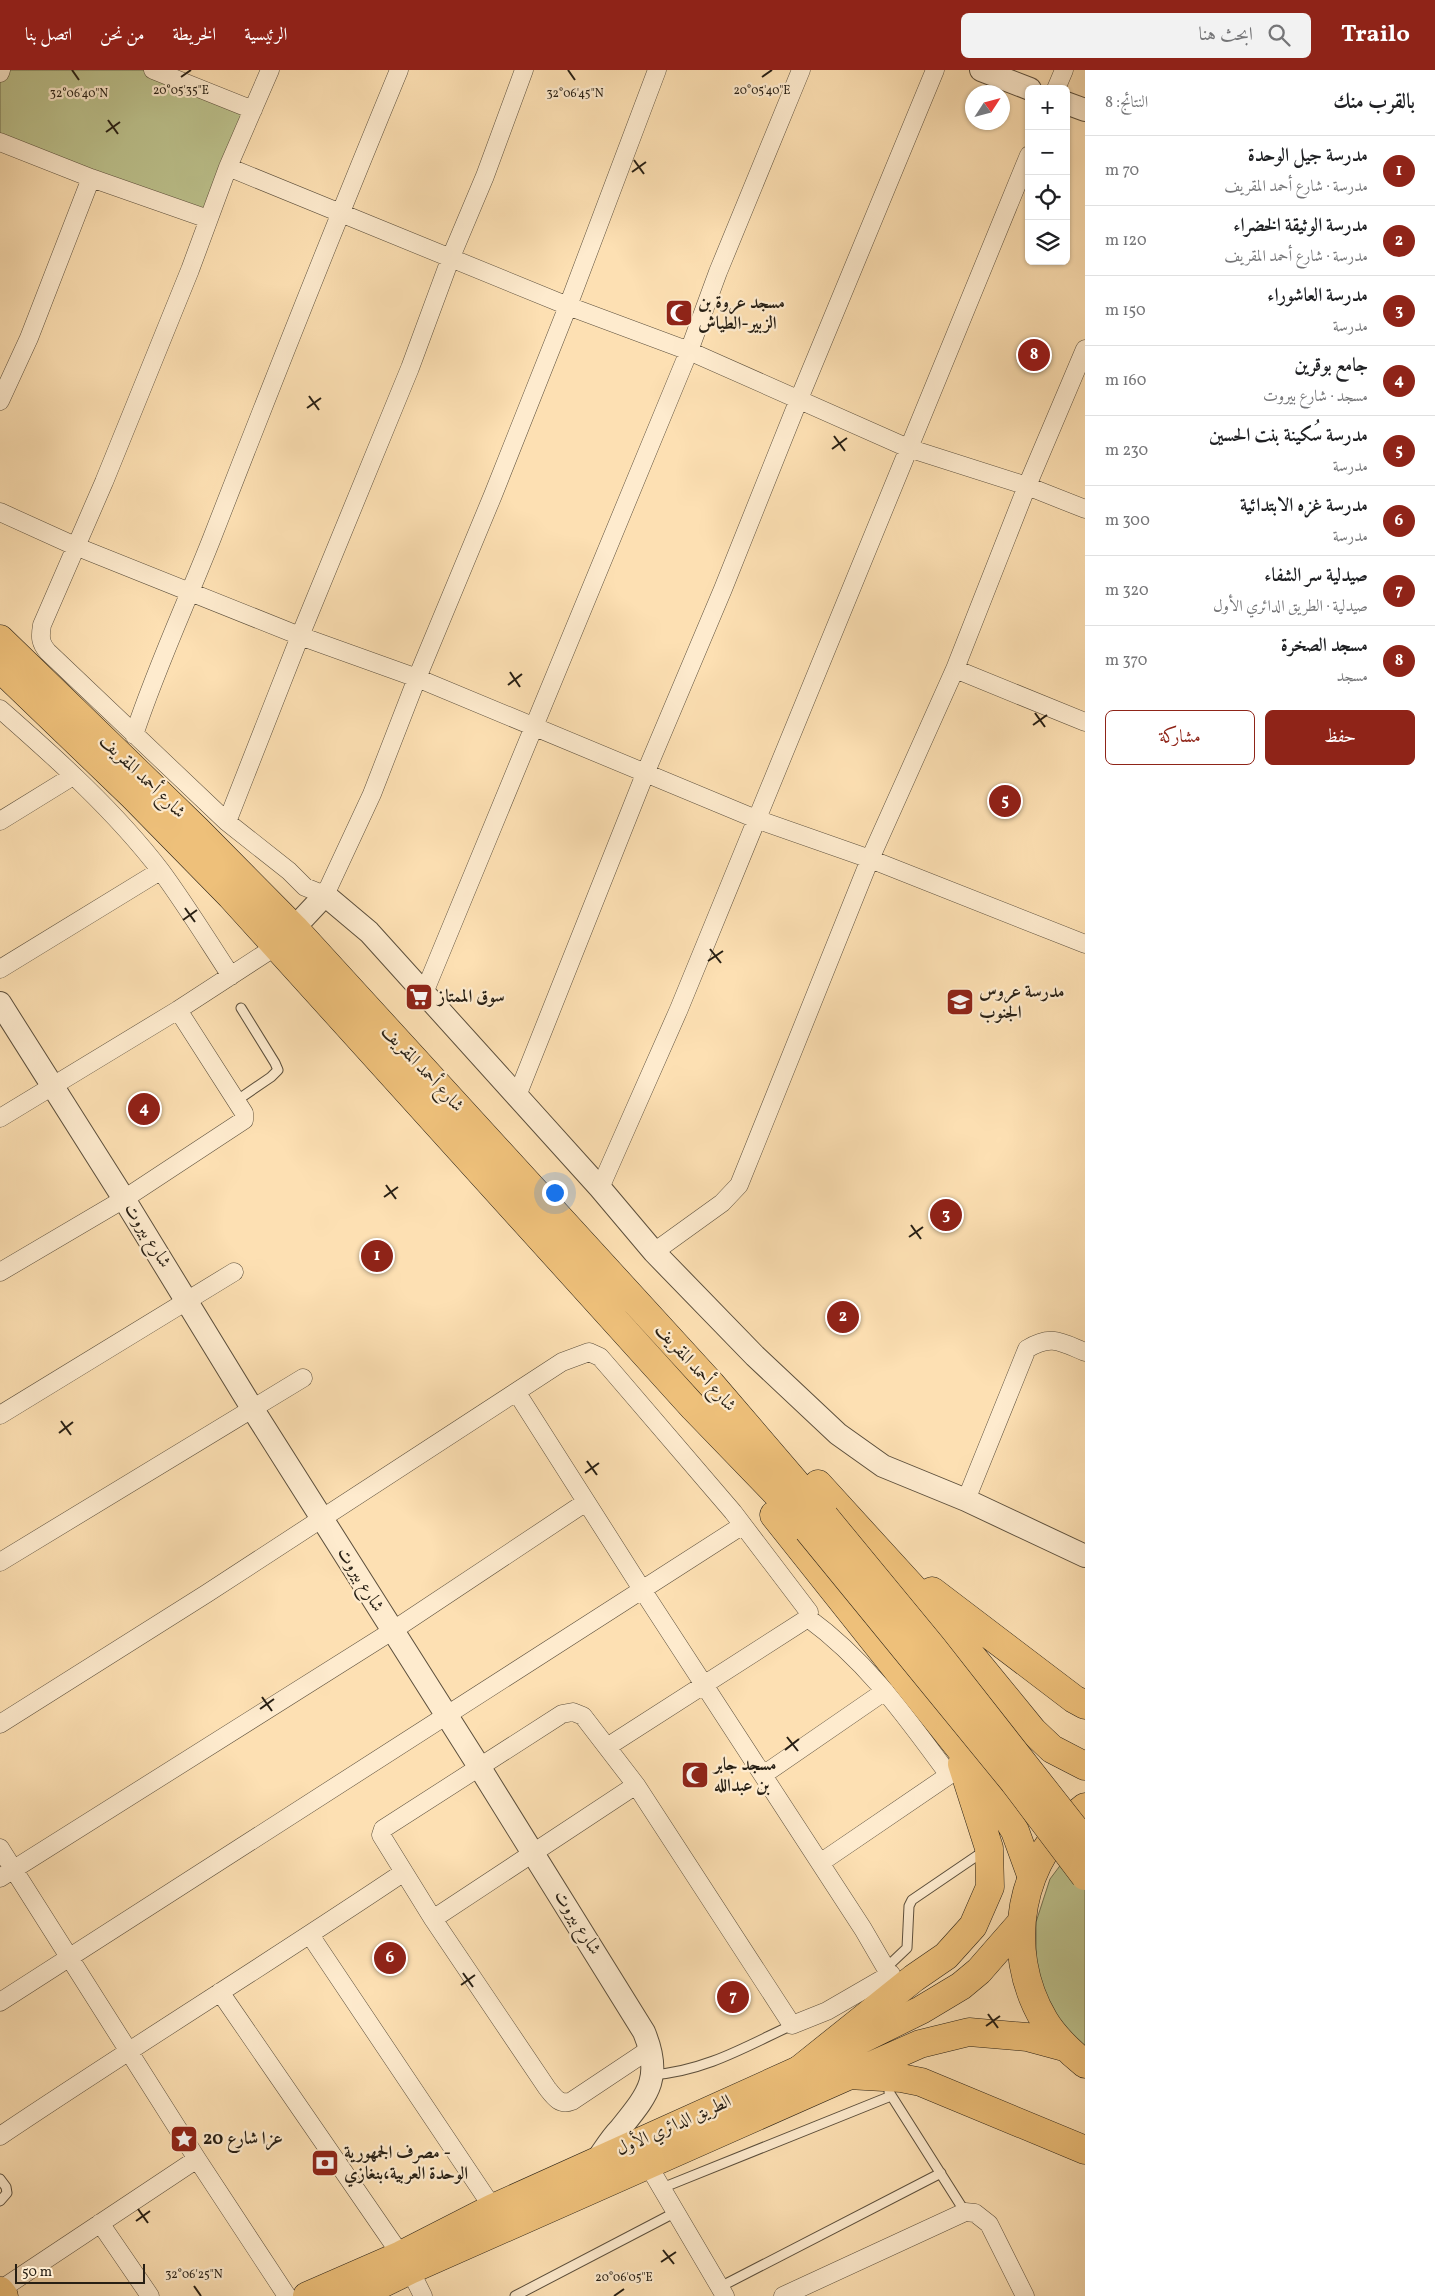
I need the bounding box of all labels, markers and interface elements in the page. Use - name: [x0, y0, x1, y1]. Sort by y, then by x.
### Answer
- search box: [961, 13, 1311, 58]
- text: Trailo: [1341, 18, 1410, 52]
- icon: search: [1265, 21, 1293, 49]
- text: ابحث هنا: [1199, 22, 1253, 48]
- text: اتصل بنا: [25, 23, 72, 48]
- text: من نحن: [100, 23, 144, 48]
- text: الخريطة: [172, 23, 216, 48]
- text: الرئيسية: [244, 23, 287, 48]
- text: 20°05'35"E: [153, 83, 209, 99]
- text: 20°05'40"E: [733, 83, 791, 99]
- north arrow: [965, 85, 1010, 130]
- map controls: [1025, 85, 1070, 265]
- button: +: [1025, 85, 1070, 130]
- text: 32°06'40"N: [50, 86, 108, 102]
- text: 32°06'45"N: [546, 86, 604, 102]
- text: بالقرب منك: [1333, 88, 1415, 117]
- text: النتائج: 8: [1105, 92, 1148, 114]
- button: −: [1025, 130, 1070, 175]
- text: مدرسة جيل الوحدة: [1248, 143, 1368, 169]
- text: 70 m: [1105, 160, 1139, 182]
- text: 1: [1396, 160, 1402, 182]
- button: locate: [1025, 175, 1070, 220]
- text: مدرسة · شارع أحمد المقريف: [1224, 176, 1368, 198]
- text: مدرسة الوثيقة الخضراء: [1233, 213, 1368, 239]
- button: layers: [1025, 220, 1070, 265]
- text: 120 m: [1105, 230, 1147, 252]
- text: 2: [1395, 230, 1403, 252]
- text: مدرسة · شارع أحمد المقريف: [1224, 246, 1368, 268]
- text: مدرسة العاشوراء: [1267, 283, 1368, 309]
- place label: مسجد عروة بن الزبير-الطياش: [698, 291, 785, 337]
- mosque icon: مسجد عروة بن الزبير-الطياش: [664, 298, 694, 328]
- text: 150 m: [1105, 300, 1146, 322]
- text: 3: [1395, 300, 1403, 322]
- text: مدرسة: [1333, 316, 1368, 338]
- pin: 8: [1018, 336, 1050, 374]
- text: جامع بوقرين: [1294, 353, 1368, 379]
- text: 160 m: [1105, 370, 1146, 392]
- text: 4: [1394, 370, 1404, 392]
- text: مسجد · شارع بيروت: [1263, 386, 1368, 408]
- text: مدرسة سُكينة بنت الحسين: [1209, 423, 1368, 449]
- text: 230 m: [1105, 440, 1148, 462]
- text: 5: [1395, 440, 1403, 462]
- text: مدرسة: [1333, 456, 1368, 478]
- text: مدرسة غزه الابتدائية: [1240, 493, 1368, 519]
- text: 300 m: [1105, 510, 1150, 532]
- text: 6: [1395, 510, 1403, 532]
- text: مدرسة: [1333, 526, 1368, 548]
- text: صيدلية سر الشفاء: [1264, 563, 1368, 589]
- text: 320 m: [1105, 580, 1149, 602]
- text: 7: [1395, 580, 1403, 602]
- text: صيدلية · الطريق الدائري الأول: [1213, 596, 1368, 618]
- text: مسجد الصخرة: [1281, 633, 1368, 659]
- text: 370 m: [1105, 650, 1147, 672]
- text: 8: [1395, 650, 1403, 672]
- text: مسجد: [1337, 666, 1368, 688]
- button: مشاركة: [1105, 710, 1255, 765]
- button: حفظ: [1265, 710, 1415, 765]
- street label: شارع أحمد المقريف: [93, 728, 192, 825]
- pin: 5: [989, 782, 1021, 820]
- place label: مدرسة عروس الجنوب: [979, 980, 1064, 1026]
- supermarket icon: سوق الممتاز: [404, 982, 434, 1012]
- place label: سوق الممتاز: [436, 985, 505, 1010]
- school or university icon: مدرسة عروس الجنوب: [945, 987, 975, 1017]
- street label: شارع أحمد المقريف: [374, 1018, 471, 1119]
- pin: 4: [128, 1090, 160, 1128]
- your location: [542, 1180, 568, 1206]
- pin: 3: [930, 1196, 962, 1234]
- street label: شارع بيروت: [116, 1199, 177, 1274]
- pin: 1: [361, 1237, 393, 1275]
- pin: 2: [827, 1298, 859, 1336]
- street label: شارع أحمد المقريف: [648, 1317, 743, 1418]
- street label: شارع بيروت: [329, 1543, 390, 1618]
- place label: مسجد جابر بن عبدالله: [712, 1753, 777, 1799]
- mosque icon: مسجد جابر بن عبدالله: [680, 1760, 710, 1790]
- street label: شارع بيروت: [546, 1886, 607, 1961]
- pin: 6: [374, 1939, 406, 1977]
- pin: 7: [717, 1978, 749, 2016]
- street label: الطريق الدائري الأول: [612, 2088, 736, 2164]
- place icon: عزا شارع 20: [169, 2124, 199, 2154]
- place label: عزا شارع 20: [203, 2127, 283, 2153]
- place label: مصرف الجمهورية - الوحدة العربية،بنغازي: [344, 2141, 468, 2188]
- bank icon: مصرف الجمهورية - الوحدة العربية،بنغازي: [310, 2148, 340, 2178]
- scale bar: [15, 2261, 145, 2284]
- text: 50 m: [22, 2263, 52, 2282]
- text: 32°06'25"N: [165, 2267, 223, 2283]
- text: 20°06'05"E: [595, 2270, 653, 2286]

